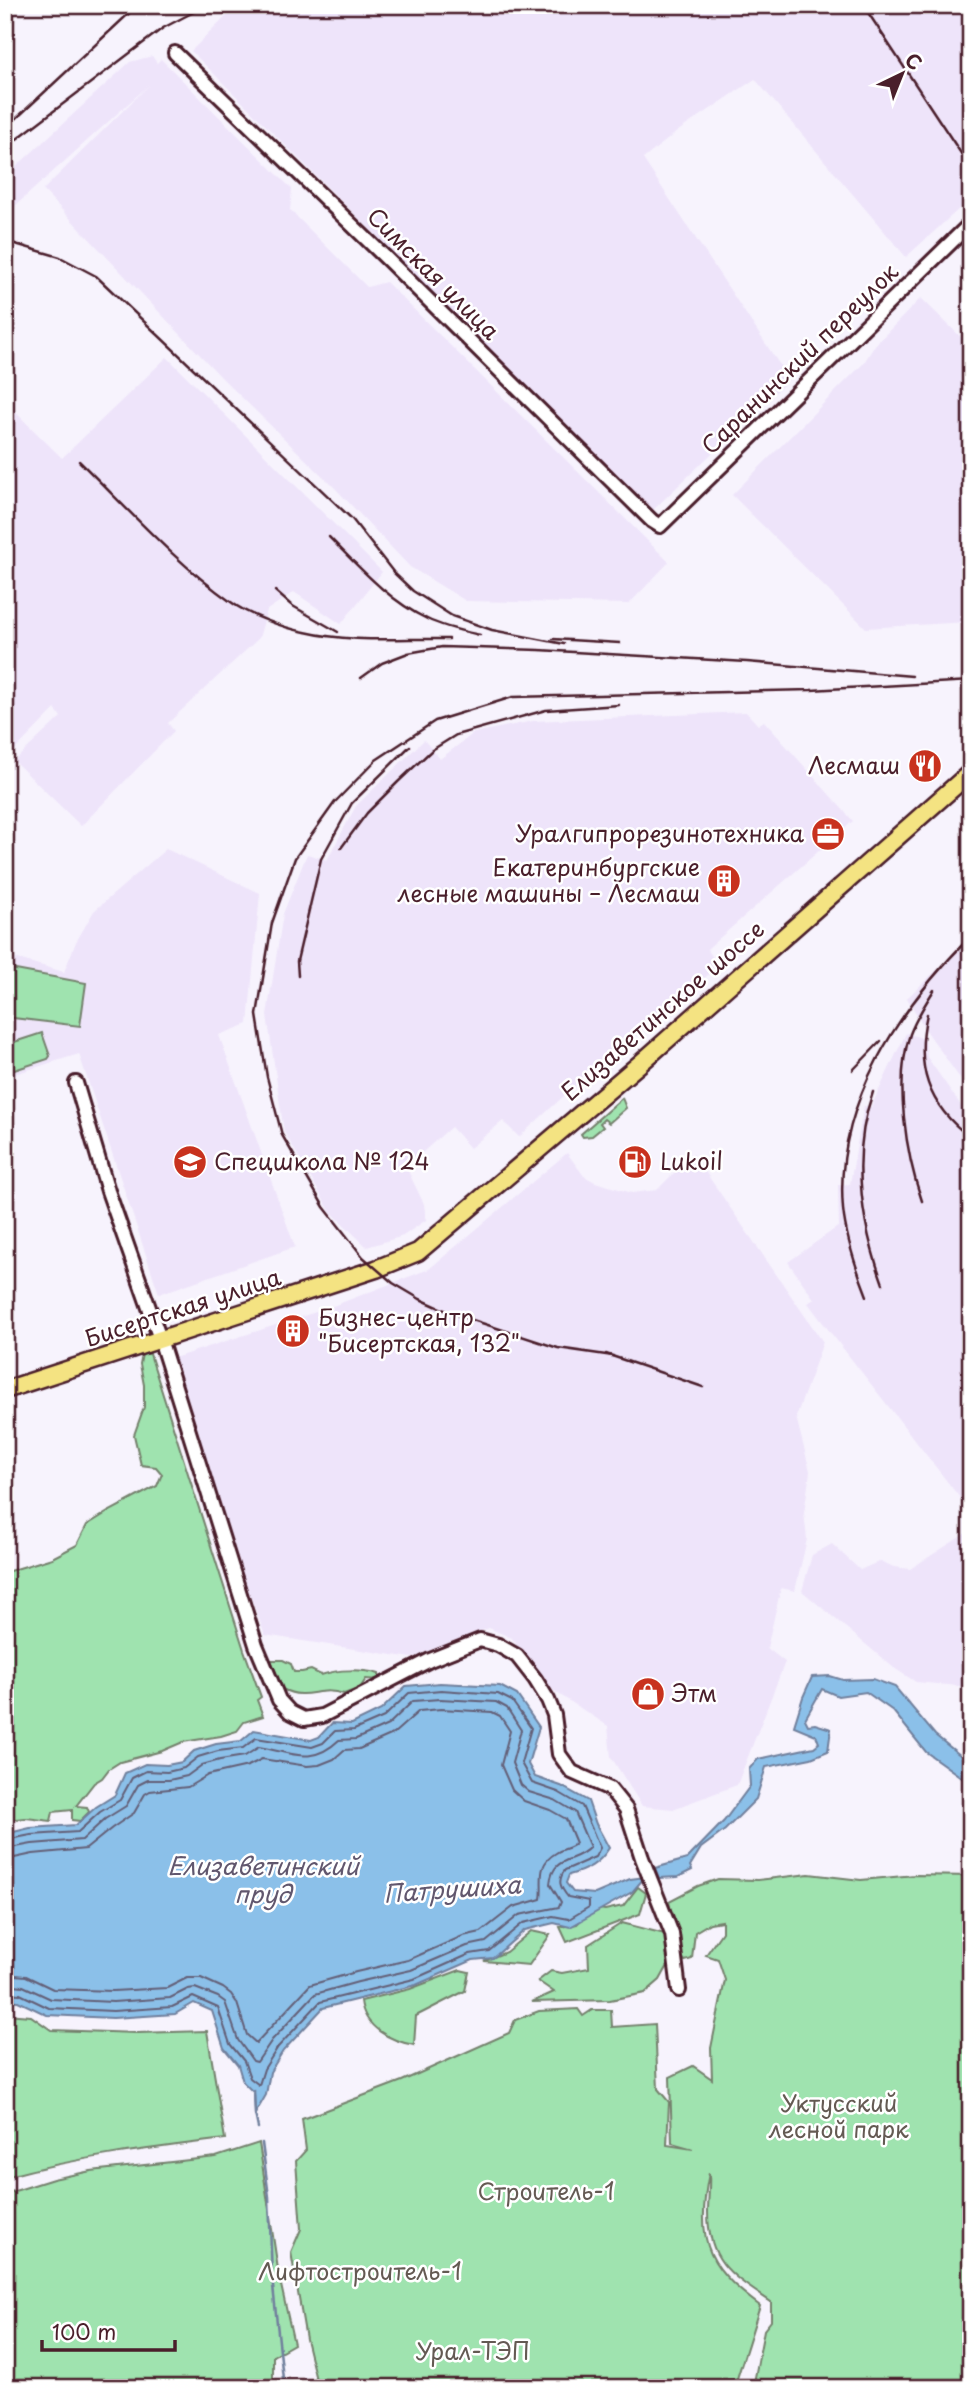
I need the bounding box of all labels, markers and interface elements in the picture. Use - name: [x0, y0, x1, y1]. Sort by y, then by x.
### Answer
- north arrow: [867, 38, 937, 108]
- text: С: [899, 46, 929, 76]
- street label: Симская улица: [360, 199, 509, 348]
- street label: Саранинский переулок: [692, 254, 906, 462]
- place label: Лесмаш: [808, 747, 900, 782]
- restaurant icon: Лесмаш: [906, 747, 944, 785]
- place label: Уралгипрорезинотехника: [515, 815, 805, 850]
- office icon: Уралгипрорезинотехника: [809, 815, 847, 853]
- place label: Екатеринбургские лесные машины – Лесмаш: [397, 849, 700, 910]
- building icon: Екатеринбургские лесные машины – Лесмаш: [705, 862, 743, 900]
- street label: Елизаветинское шоссе: [553, 911, 771, 1108]
- school or university icon: Спецшкола № 124: [171, 1143, 209, 1181]
- place label: Спецшкола № 124: [214, 1143, 430, 1178]
- fuel station icon: Lukoil: [616, 1143, 654, 1181]
- place label: Lukoil: [660, 1143, 723, 1178]
- street label: Бисертская улица: [80, 1258, 285, 1355]
- place label: Бизнес-центр "Бисертская, 132": [318, 1299, 520, 1360]
- building icon: Бизнес-центр "Бисертская, 132": [274, 1312, 312, 1350]
- shop icon: Этм: [629, 1675, 667, 1713]
- place label: Этм: [671, 1675, 717, 1710]
- water label: Елизаветинский пруд: [167, 1847, 361, 1911]
- water label: Патрушиха: [382, 1865, 523, 1911]
- park label: Уктусский лесной парк: [768, 2085, 909, 2146]
- park label: Строитель-1: [477, 2173, 615, 2208]
- park label: Лифтостроитель-1: [258, 2253, 462, 2288]
- scale bar: [42, 2309, 175, 2353]
- text: 100 m: [52, 2315, 116, 2347]
- park label: Урал-ТЭП: [416, 2333, 530, 2368]

